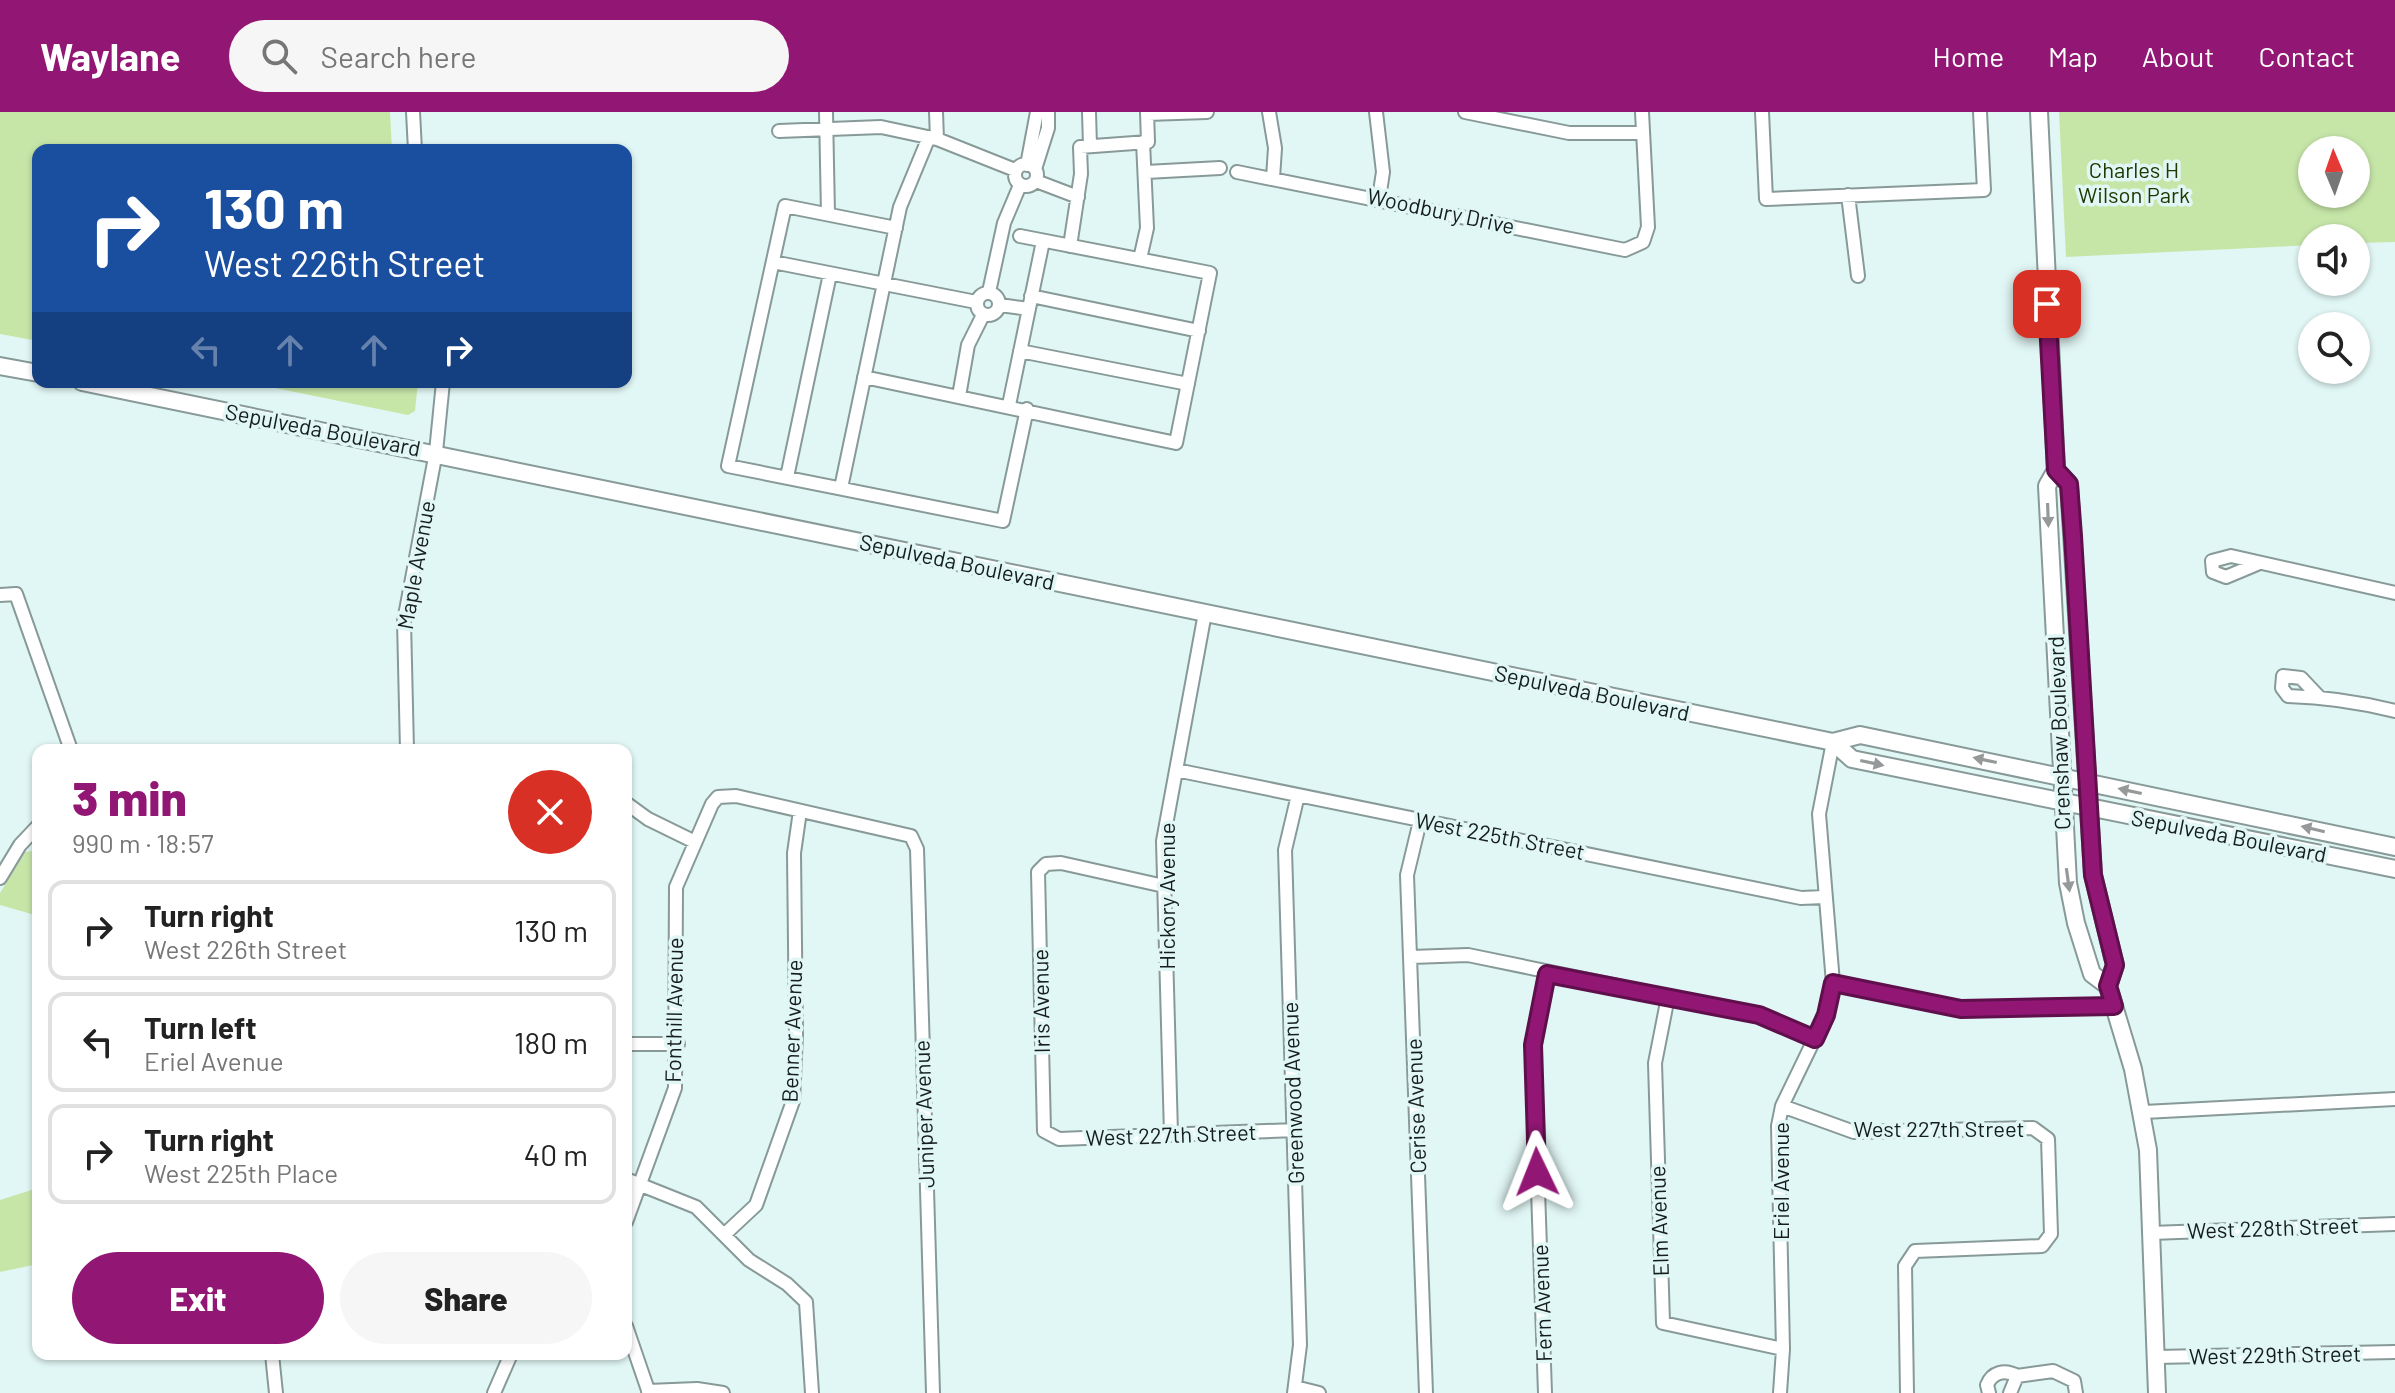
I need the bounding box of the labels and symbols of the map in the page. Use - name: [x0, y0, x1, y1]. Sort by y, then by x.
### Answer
- north arrow: [2298, 136, 2370, 208]
- park label: Charles H Wilson Park: [2078, 156, 2190, 207]
- street label: Woodbury Drive: [1365, 182, 1517, 238]
- pin: [2013, 270, 2081, 338]
- street label: Sepulveda Boulevard: [223, 397, 423, 461]
- street label: Maple Avenue: [391, 498, 439, 631]
- one-way arrow: [2042, 503, 2055, 528]
- street label: Sepulveda Boulevard: [857, 528, 1057, 594]
- street label: Crenshaw Boulevard: [2042, 636, 2074, 830]
- street label: Sepulveda Boulevard: [1492, 659, 1692, 725]
- one-way arrow: [1972, 753, 1997, 766]
- one-way arrow: [1860, 757, 1885, 770]
- one-way arrow: [2117, 784, 2142, 796]
- street label: Sepulveda Boulevard: [2129, 803, 2329, 867]
- street label: West 225th Street: [1413, 806, 1587, 864]
- street label: Hickory Avenue: [1153, 822, 1179, 970]
- one-way arrow: [2301, 822, 2326, 835]
- one-way arrow: [2062, 867, 2075, 892]
- street label: Fonthill Avenue: [659, 937, 687, 1083]
- street label: Iris Avenue: [1026, 949, 1054, 1053]
- street label: Benner Avenue: [776, 959, 806, 1103]
- street label: Greenwood Avenue: [1276, 1001, 1308, 1185]
- street label: Cerise Avenue: [1400, 1038, 1430, 1174]
- street label: Juniper Avenue: [907, 1040, 939, 1188]
- street label: West 227th Street: [1853, 1115, 2025, 1141]
- street label: West 227th Street: [1085, 1118, 1257, 1150]
- street label: Eriel Avenue: [1767, 1122, 1793, 1240]
- position arrow: [1495, 1130, 1579, 1214]
- street label: Elm Avenue: [1643, 1165, 1673, 1277]
- street label: West 228th Street: [2187, 1211, 2359, 1243]
- street label: Fern Avenue: [1526, 1244, 1556, 1362]
- street label: West 229th Street: [2189, 1340, 2361, 1369]

